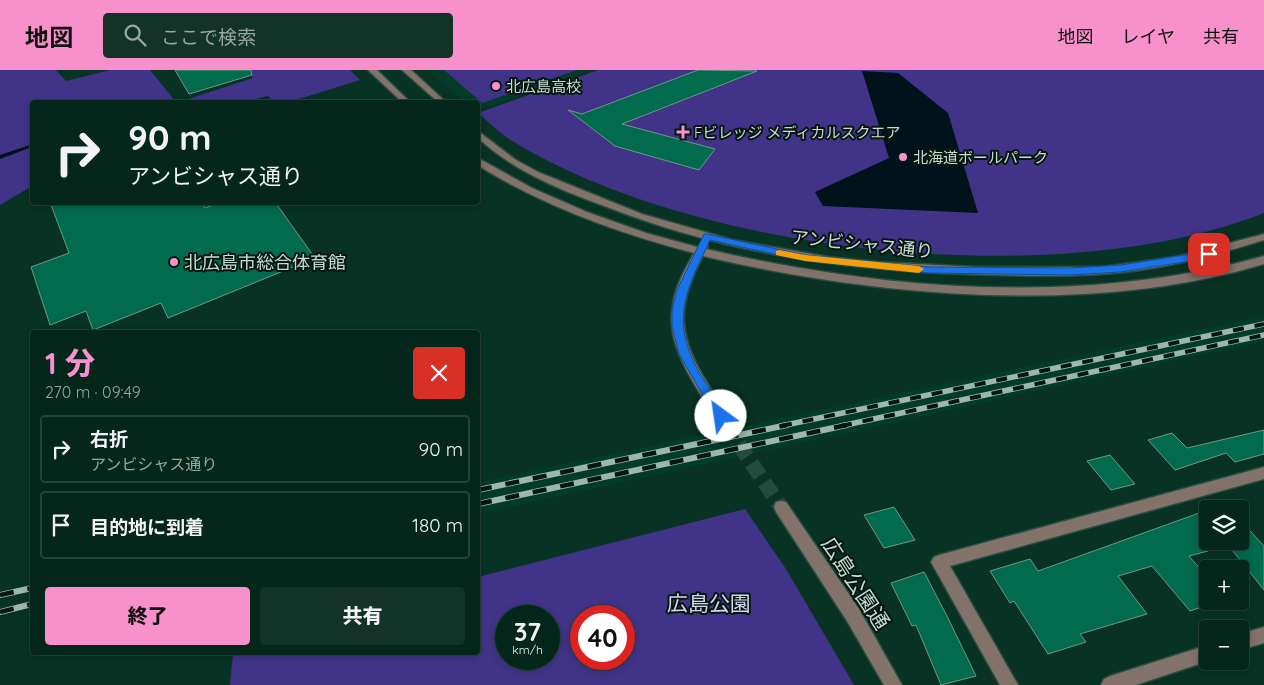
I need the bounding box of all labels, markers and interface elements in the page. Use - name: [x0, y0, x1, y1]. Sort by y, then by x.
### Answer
- search box: [103, 13, 453, 58]
- icon: search: [121, 21, 149, 49]
- text: 地図: [25, 22, 73, 52]
- text: ここで検索: [161, 25, 256, 49]
- text: 地図: [1058, 25, 1094, 48]
- text: レイヤ: [1122, 25, 1175, 48]
- text: 共有: [1203, 25, 1239, 48]
- place label: 北広島高校: [506, 77, 581, 96]
- marker: 北広島高校: [490, 80, 502, 92]
- text: 90 m: [128, 115, 211, 159]
- icon: right: [45, 120, 110, 185]
- place label: Fビレッジ メディカルスクエア: [694, 123, 901, 142]
- marker: Fビレッジ メディカルスクエア: [676, 125, 690, 139]
- place label: 北海道ボールパーク: [913, 148, 1048, 167]
- marker: 北海道ボールパーク: [897, 151, 909, 163]
- text: アンビシャス通り: [128, 162, 303, 190]
- street label: アンビシャス通り: [790, 225, 934, 263]
- pin: [1188, 233, 1230, 275]
- icon: arrive: [1195, 240, 1223, 268]
- place label: 北広島市総合体育館: [184, 251, 346, 274]
- marker: 北広島市総合体育館: [168, 256, 180, 268]
- text: 1 分: [45, 344, 95, 382]
- button: close: [413, 347, 465, 399]
- text: 270 m · 09:49: [45, 382, 141, 402]
- position arrow: [694, 389, 746, 441]
- text: 右折: [90, 427, 128, 451]
- icon: right: [47, 435, 75, 463]
- text: 90 m: [419, 437, 463, 461]
- text: アンビシャス通り: [90, 454, 217, 474]
- map controls: [1199, 500, 1249, 670]
- button: layers: [1199, 500, 1249, 550]
- icon: arrive: [47, 511, 75, 539]
- text: 180 m: [412, 513, 463, 537]
- text: 目的地に到着: [90, 515, 204, 539]
- street label: 広島公園通: [817, 532, 895, 634]
- button: +: [1199, 560, 1249, 610]
- button: 終了: [45, 587, 250, 645]
- button: 共有: [260, 587, 465, 645]
- park label: 広島公園: [667, 590, 751, 616]
- speed limit sign: 40: [570, 605, 635, 670]
- text: 37: [514, 616, 541, 647]
- button: −: [1199, 620, 1249, 670]
- text: km/h: [512, 642, 543, 657]

